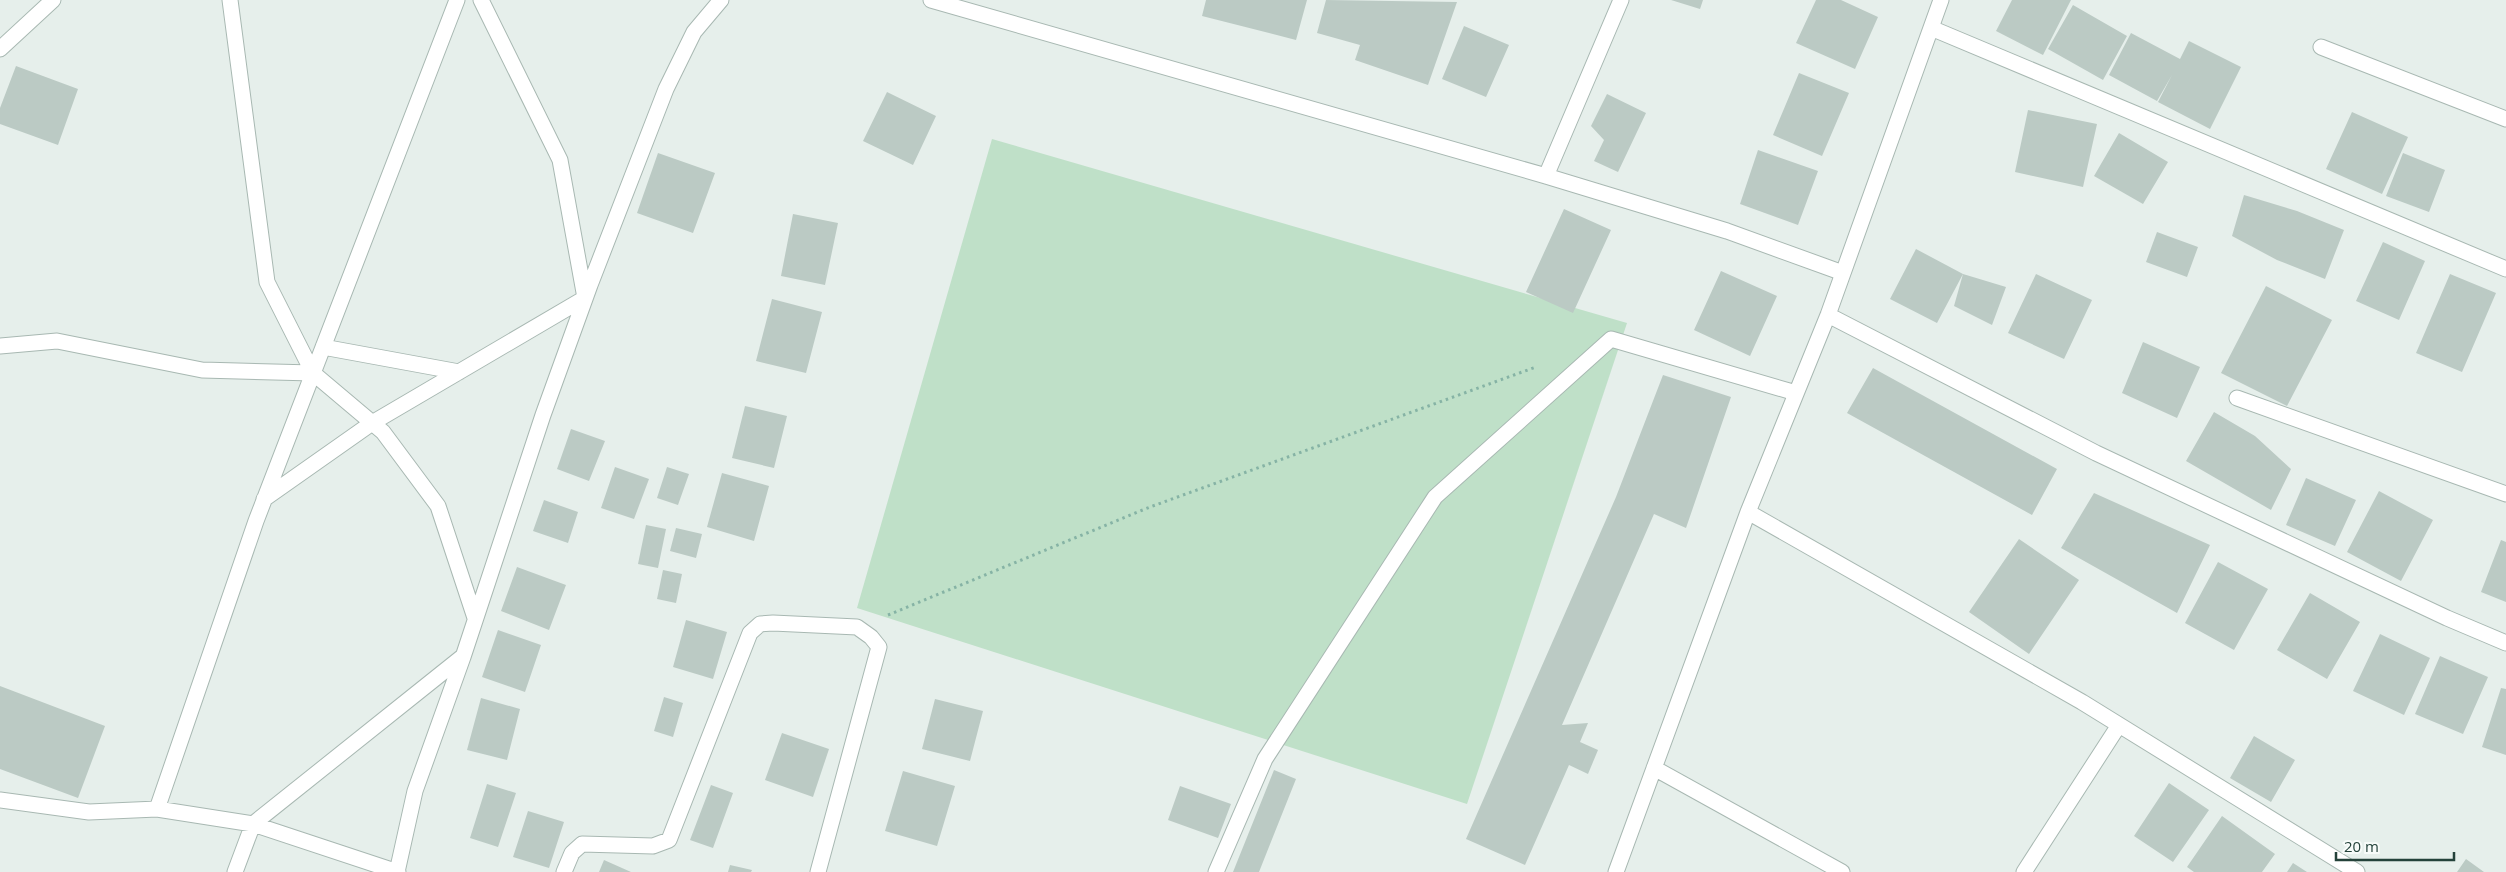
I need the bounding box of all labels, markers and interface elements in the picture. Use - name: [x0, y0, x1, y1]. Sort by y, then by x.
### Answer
- scale bar: [2336, 830, 2454, 862]
- text: 20 m: [2344, 836, 2379, 856]

